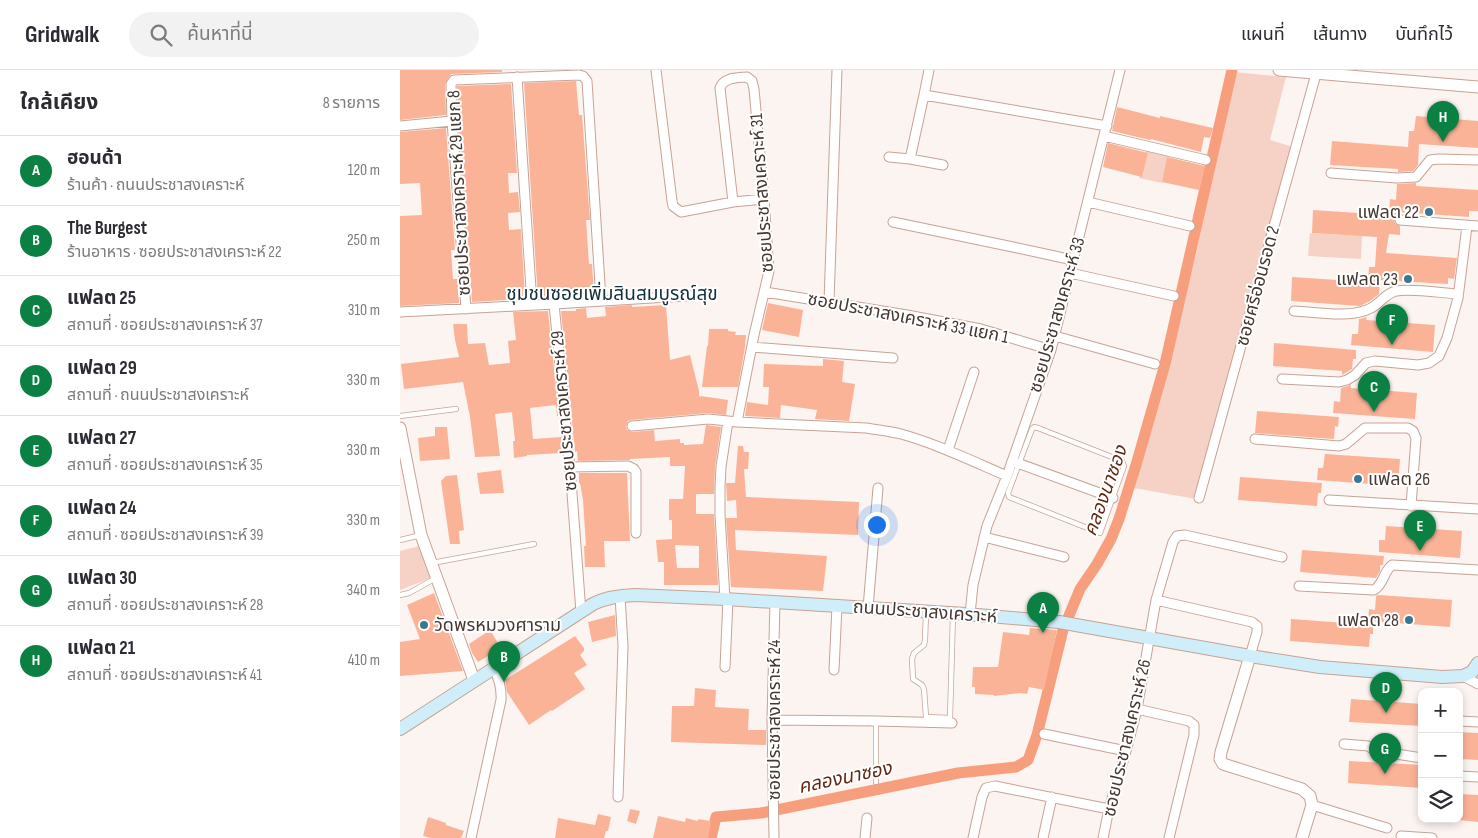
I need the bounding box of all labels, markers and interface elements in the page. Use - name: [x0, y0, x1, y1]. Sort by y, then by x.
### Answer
- search box: [129, 12, 479, 57]
- text: Gridwalk: [25, 20, 99, 49]
- icon: search: [147, 21, 175, 49]
- text: ค้นหาที่นี่: [187, 23, 253, 46]
- text: แผนที่: [1241, 24, 1285, 45]
- text: เส้นทาง: [1313, 24, 1367, 45]
- text: บันทึกไว้: [1395, 24, 1453, 45]
- text: ใกล้เคียง: [20, 90, 98, 115]
- street label: ซอยประชาสงเคราะห์ 29 แยก 8: [443, 90, 475, 296]
- text: 8 รายการ: [323, 94, 380, 113]
- pin: H: [1427, 101, 1459, 142]
- street label: ซอยประชาสงเคราะห์ 31: [746, 112, 778, 273]
- text: ฮอนด้า: [67, 147, 122, 170]
- text: A: [32, 161, 40, 180]
- text: 120 m: [348, 161, 380, 180]
- text: ร้านค้า · ถนนประชาสงเคราะห์: [67, 176, 244, 195]
- place label: แฟลต 22: [1357, 202, 1419, 223]
- marker: แฟลต 22: [1423, 206, 1435, 218]
- text: The Burgest: [67, 217, 147, 240]
- street label: ซอยศรีอ่อนรอด 2: [1232, 224, 1284, 348]
- text: B: [32, 231, 40, 250]
- text: 250 m: [347, 231, 380, 250]
- street label: ซอยประชาสงเคราะห์ 33: [1025, 235, 1089, 395]
- text: ร้านอาหาร · ซอยประชาสงเคราะห์ 22: [67, 243, 282, 262]
- place label: แฟลต 23: [1336, 269, 1398, 290]
- marker: แฟลต 23: [1402, 273, 1414, 285]
- district label: ชุมชนซอยเพิ่มสินสมบูรณ์สุข: [506, 281, 718, 306]
- text: แฟลต 25: [67, 287, 136, 310]
- street label: ซอยประชาสงเคราะห์ 33 แยก 1: [806, 288, 1011, 348]
- text: C: [32, 301, 40, 320]
- text: 310 m: [348, 301, 380, 320]
- pin: F: [1376, 304, 1408, 345]
- text: สถานที่ · ซอยประชาสงเคราะห์ 37: [67, 316, 263, 335]
- street label: ซอยประชาสงเคราะห์ 29: [547, 330, 581, 492]
- text: แฟลต 29: [67, 357, 137, 380]
- text: D: [32, 371, 40, 390]
- text: 330 m: [347, 371, 380, 390]
- pin: C: [1358, 371, 1390, 412]
- text: สถานที่ · ถนนประชาสงเคราะห์: [67, 386, 249, 405]
- text: แฟลต 27: [67, 427, 136, 450]
- text: E: [33, 441, 39, 460]
- text: 330 m: [347, 441, 380, 460]
- water label: คลองนาซอง: [1079, 442, 1133, 539]
- text: สถานที่ · ซอยประชาสงเคราะห์ 35: [67, 456, 263, 475]
- place label: แฟลต 26: [1368, 469, 1430, 490]
- marker: แฟลต 26: [1352, 473, 1364, 485]
- text: แฟลต 24: [67, 497, 136, 520]
- pin: E: [1404, 510, 1436, 551]
- text: F: [33, 511, 39, 530]
- text: 330 m: [347, 511, 380, 530]
- your location: [864, 512, 890, 538]
- text: สถานที่ · ซอยประชาสงเคราะห์ 39: [67, 526, 263, 545]
- text: แฟลต 30: [67, 567, 137, 590]
- text: G: [32, 581, 40, 600]
- text: 340 m: [347, 581, 380, 600]
- pin: A: [1027, 592, 1059, 633]
- text: สถานที่ · ซอยประชาสงเคราะห์ 28: [67, 596, 263, 615]
- street label: ถนนประชาสงเคราะห์: [852, 596, 998, 628]
- place label: แฟลต 28: [1337, 610, 1399, 631]
- marker: แฟลต 28: [1403, 614, 1415, 626]
- place label: วัดพรหมวงศาราม: [434, 615, 561, 636]
- marker: วัดพรหมวงศาราม: [418, 619, 430, 631]
- text: แฟลต 21: [67, 637, 135, 660]
- street label: ซอยประชาสงเคราะห์ 24: [764, 639, 785, 800]
- pin: B: [488, 641, 520, 682]
- text: H: [32, 651, 40, 670]
- text: 410 m: [348, 651, 380, 670]
- street label: ซอยประชาสงเคราะห์ 26: [1099, 657, 1155, 819]
- text: สถานที่ · ซอยประชาสงเคราะห์ 41: [67, 666, 262, 685]
- pin: D: [1370, 672, 1402, 713]
- map controls: [1418, 688, 1463, 823]
- button: +: [1418, 688, 1463, 733]
- pin: G: [1369, 733, 1401, 774]
- button: −: [1418, 733, 1463, 778]
- water label: คลองนาซอง: [796, 757, 894, 799]
- button: layers: [1418, 778, 1463, 823]

